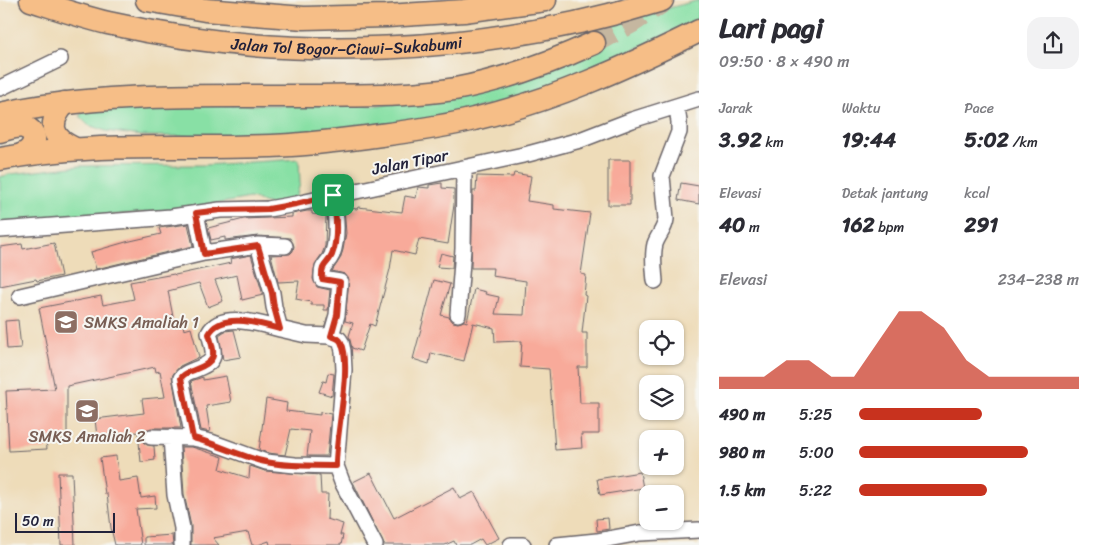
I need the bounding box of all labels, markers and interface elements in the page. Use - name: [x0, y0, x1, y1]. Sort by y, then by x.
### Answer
- text: Lari pagi: [719, 3, 823, 52]
- button: share: [1027, 17, 1079, 69]
- street label: Jalan Tol Bogor–Ciawi–Sukabumi: [229, 27, 464, 63]
- text: 09:50 · 8 × 490 m: [719, 47, 850, 76]
- text: Jarak: [719, 96, 753, 121]
- text: Waktu: [842, 96, 881, 121]
- text: Pace: [964, 96, 994, 121]
- text: 3.92: [719, 121, 762, 159]
- text: 19:44: [842, 121, 896, 159]
- text: 5:02: [964, 121, 1009, 159]
- text: km: [762, 130, 784, 155]
- text: /km: [1009, 130, 1038, 155]
- street label: Jalan Tipar: [369, 140, 452, 184]
- pin: [312, 174, 354, 216]
- icon: arrive: [319, 181, 347, 209]
- text: Elevasi: [719, 181, 761, 206]
- text: Detak jantung: [842, 181, 928, 206]
- text: kcal: [964, 181, 990, 206]
- text: 40: [719, 206, 745, 244]
- text: 162: [842, 206, 875, 244]
- text: 291: [964, 206, 998, 244]
- text: m: [745, 215, 760, 240]
- text: bpm: [875, 215, 904, 240]
- text: Elevasi: [719, 265, 767, 294]
- text: 234–238 m: [998, 265, 1079, 294]
- place label: SMKS Amaliah 1: [84, 308, 199, 337]
- school or university icon: SMKS Amaliah 1: [53, 309, 79, 335]
- map controls: [639, 320, 684, 530]
- button: locate: [639, 320, 684, 365]
- button: layers: [639, 375, 684, 420]
- school or university icon: SMKS Amaliah 2: [74, 398, 100, 424]
- text: 490 m: [719, 400, 765, 429]
- text: 5:25: [799, 400, 833, 429]
- place label: SMKS Amaliah 2: [28, 422, 146, 451]
- button: +: [639, 430, 684, 475]
- text: 980 m: [719, 438, 765, 467]
- text: 5:00: [799, 438, 834, 467]
- text: 1.5 km: [719, 476, 765, 505]
- text: 5:22: [799, 476, 832, 505]
- button: −: [639, 485, 684, 530]
- text: 50 m: [22, 509, 54, 534]
- scale bar: [15, 510, 115, 533]

